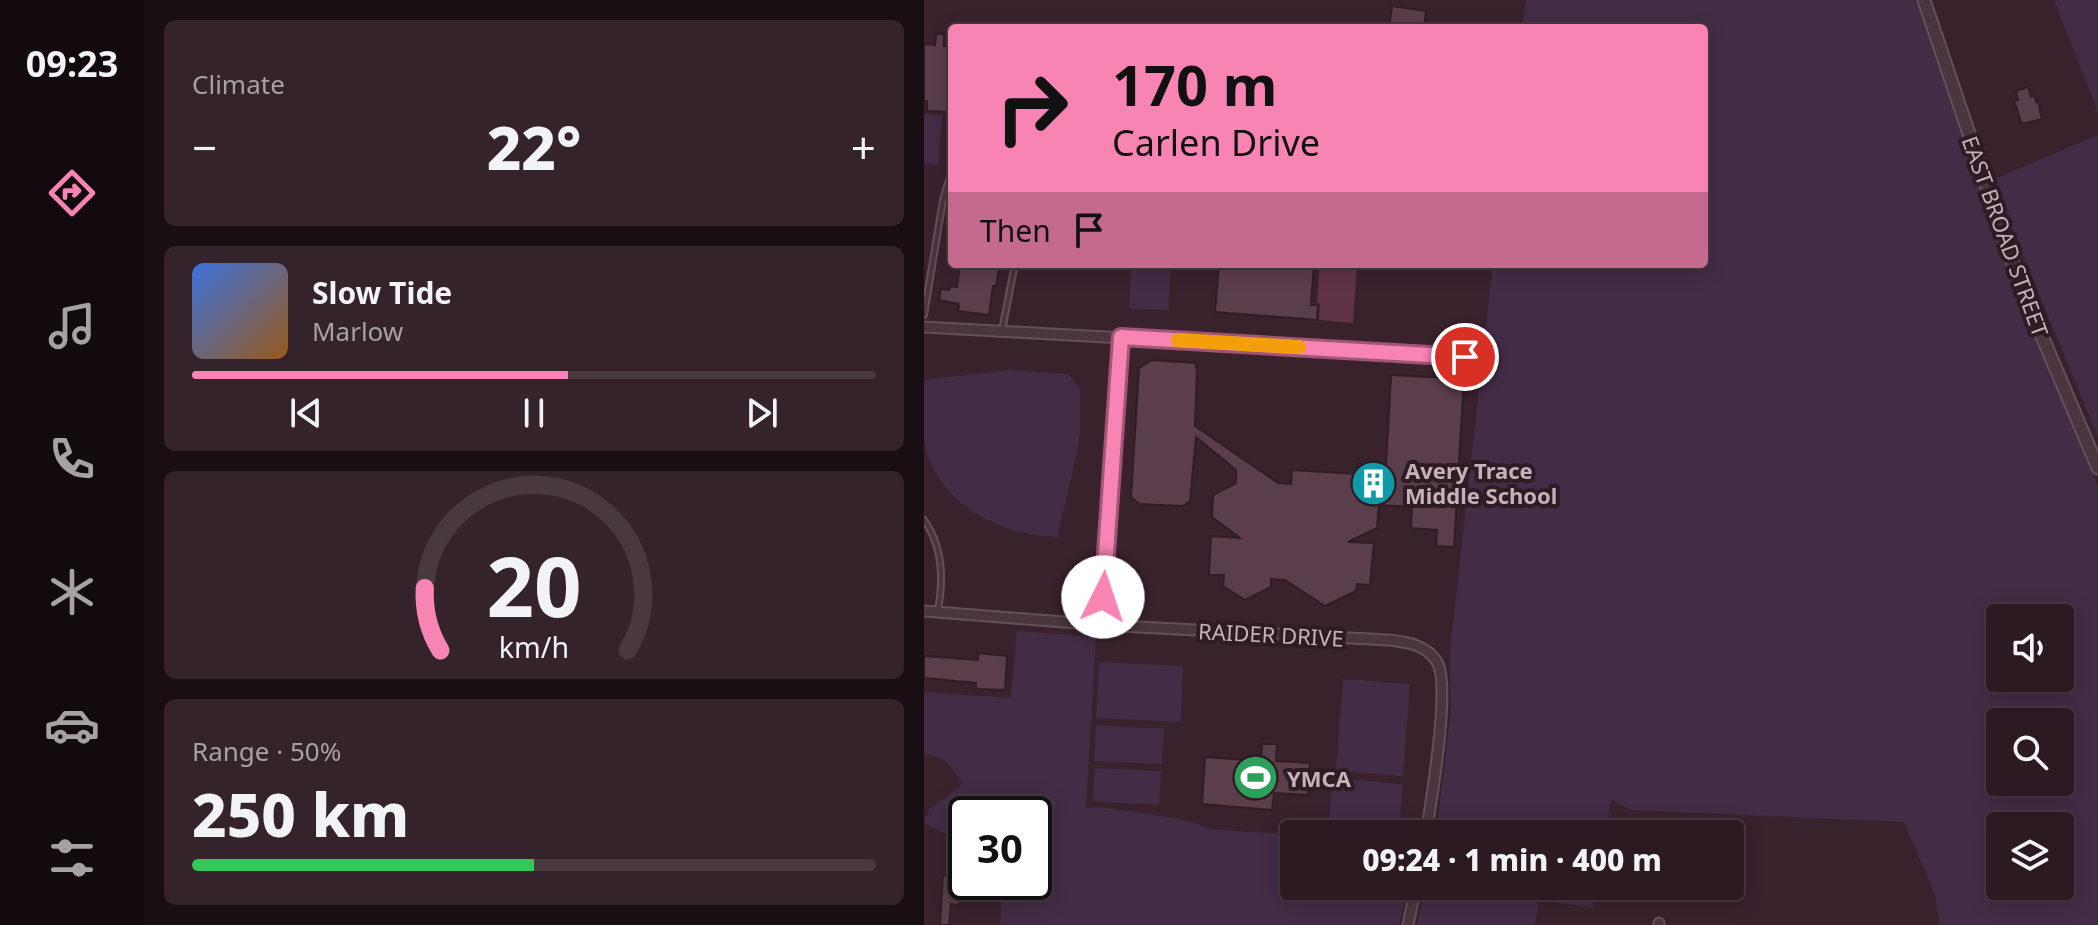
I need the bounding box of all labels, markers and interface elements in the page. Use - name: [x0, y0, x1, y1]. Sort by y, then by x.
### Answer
- text: 09:23: [26, 39, 118, 88]
- text: 170 m: [1112, 46, 1277, 122]
- icon: right: [980, 56, 1084, 160]
- text: Climate: [192, 66, 285, 102]
- text: 22°: [487, 106, 581, 188]
- text: −: [192, 117, 217, 177]
- text: +: [851, 117, 876, 177]
- text: Carlen Drive: [1112, 118, 1320, 167]
- street label: EAST BROAD STREET: [1956, 131, 2056, 341]
- icon: directions: [44, 165, 100, 221]
- icon: arrive: [1067, 208, 1111, 252]
- text: Then: [980, 210, 1051, 251]
- text: Slow Tide: [312, 272, 452, 313]
- icon: music: [44, 298, 100, 354]
- text: Marlow: [312, 313, 403, 349]
- pin: [1431, 323, 1499, 391]
- icon: arrive: [1443, 335, 1487, 379]
- icon: previous: [284, 391, 328, 435]
- icon: pause: [512, 391, 556, 435]
- icon: next: [740, 391, 784, 435]
- icon: phone: [44, 431, 100, 487]
- place label: Avery Trace Middle School: [1405, 455, 1557, 510]
- building icon: Avery Trace Middle School: [1350, 459, 1398, 507]
- text: 20: [486, 528, 582, 641]
- position arrow: [1061, 555, 1145, 639]
- icon: climate: [44, 564, 100, 620]
- map controls: [1986, 604, 2074, 900]
- button: sound: [1986, 604, 2074, 692]
- street label: RAIDER DRIVE: [1198, 615, 1344, 653]
- text: km/h: [499, 628, 569, 667]
- icon: car: [44, 697, 100, 753]
- button: search: [1986, 708, 2074, 796]
- text: Range · 50%: [192, 733, 341, 769]
- sports icon: YMCA: [1232, 754, 1280, 802]
- place label: YMCA: [1287, 763, 1352, 793]
- text: 250 km: [192, 773, 409, 855]
- speed limit sign: 30: [948, 796, 1052, 900]
- button: layers: [1986, 812, 2074, 900]
- icon: filters: [44, 830, 100, 886]
- text: 09:24 · 1 min · 400 m: [1362, 839, 1662, 880]

